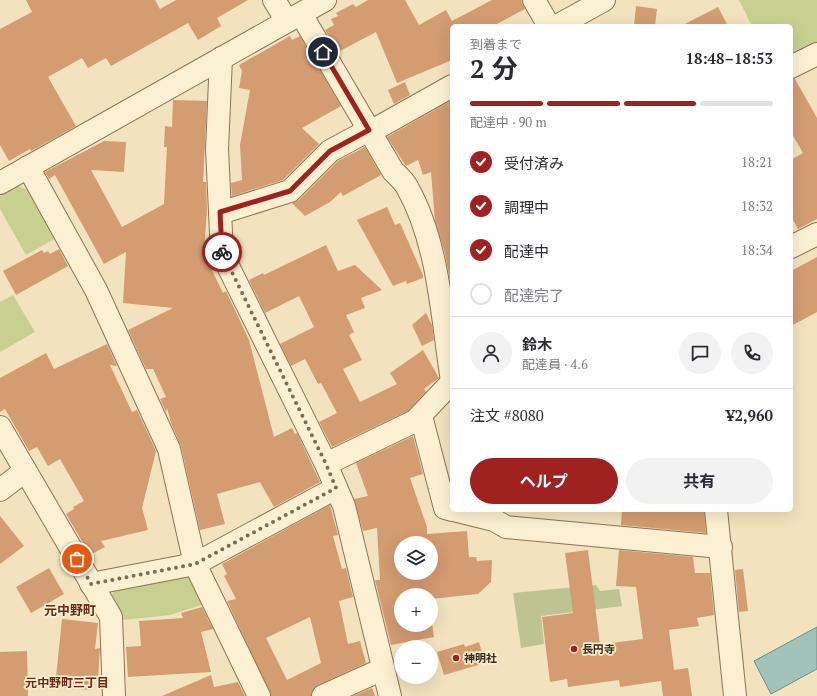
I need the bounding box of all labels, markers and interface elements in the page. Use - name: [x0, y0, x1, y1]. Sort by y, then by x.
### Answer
- pin: [306, 35, 340, 69]
- text: 到着まで: [470, 35, 522, 53]
- icon: home: [312, 41, 334, 63]
- text: 18:48–18:53: [686, 48, 773, 68]
- text: 2 分: [470, 51, 518, 85]
- text: 配達中 · 90 m: [470, 113, 547, 131]
- icon: check: [470, 151, 492, 173]
- text: 受付済み: [504, 153, 564, 173]
- text: 18:21: [741, 153, 773, 171]
- icon: check: [470, 195, 492, 217]
- text: 調理中: [504, 197, 549, 217]
- text: 18:32: [741, 197, 773, 215]
- courier: [202, 232, 242, 272]
- icon: check: [470, 239, 492, 261]
- icon: bike: [211, 241, 233, 263]
- text: 配達中: [504, 241, 549, 261]
- text: 18:34: [741, 241, 773, 259]
- text: 配達完了: [504, 285, 564, 305]
- button: person: [470, 332, 512, 374]
- button: chat: [679, 332, 721, 374]
- button: phone: [731, 332, 773, 374]
- text: 鈴木: [522, 334, 552, 354]
- text: 配達員 · 4.6: [522, 355, 588, 373]
- text: 注文 #8080: [470, 405, 544, 425]
- text: ¥2,960: [726, 405, 773, 425]
- button: ヘルプ: [470, 458, 618, 504]
- button: 共有: [626, 458, 773, 504]
- map controls: [394, 536, 438, 684]
- button: layers: [394, 536, 438, 580]
- pin: [60, 542, 94, 576]
- icon: bag: [66, 548, 88, 570]
- button: +: [394, 588, 438, 632]
- district label: 元中野町: [44, 601, 96, 619]
- button: −: [394, 640, 438, 684]
- place label: 長円寺: [582, 642, 615, 656]
- marker: 長円寺: [569, 644, 579, 654]
- place label: 神明社: [464, 651, 497, 665]
- marker: 神明社: [451, 653, 461, 663]
- district label: 元中野町三丁目: [25, 675, 109, 690]

